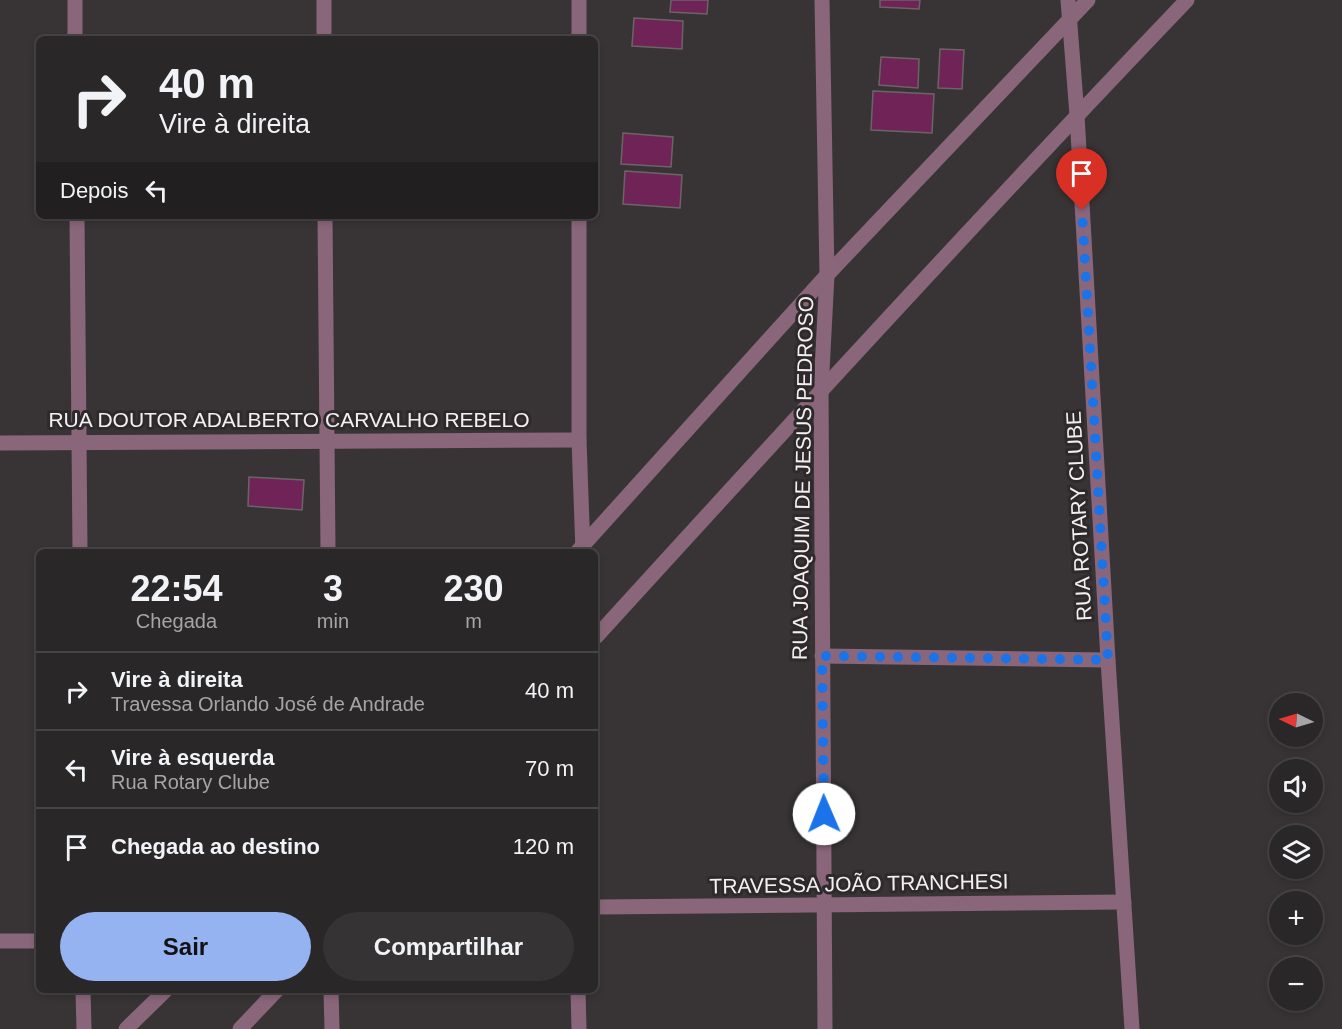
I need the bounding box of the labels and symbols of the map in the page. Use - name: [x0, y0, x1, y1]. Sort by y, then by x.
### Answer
- pin: [1056, 148, 1107, 210]
- street label: RUA JOAQUIM DE JESUS PEDROSO: [788, 296, 817, 660]
- street label: RUA DOUTOR ADALBERTO CARVALHO REBELO: [48, 408, 530, 431]
- street label: RUA ROTARY CLUBE: [1062, 411, 1095, 622]
- north arrow: [1269, 693, 1323, 747]
- position arrow: [792, 782, 856, 846]
- street label: TRAVESSA JOÃO TRANCHESI: [709, 869, 1009, 898]

